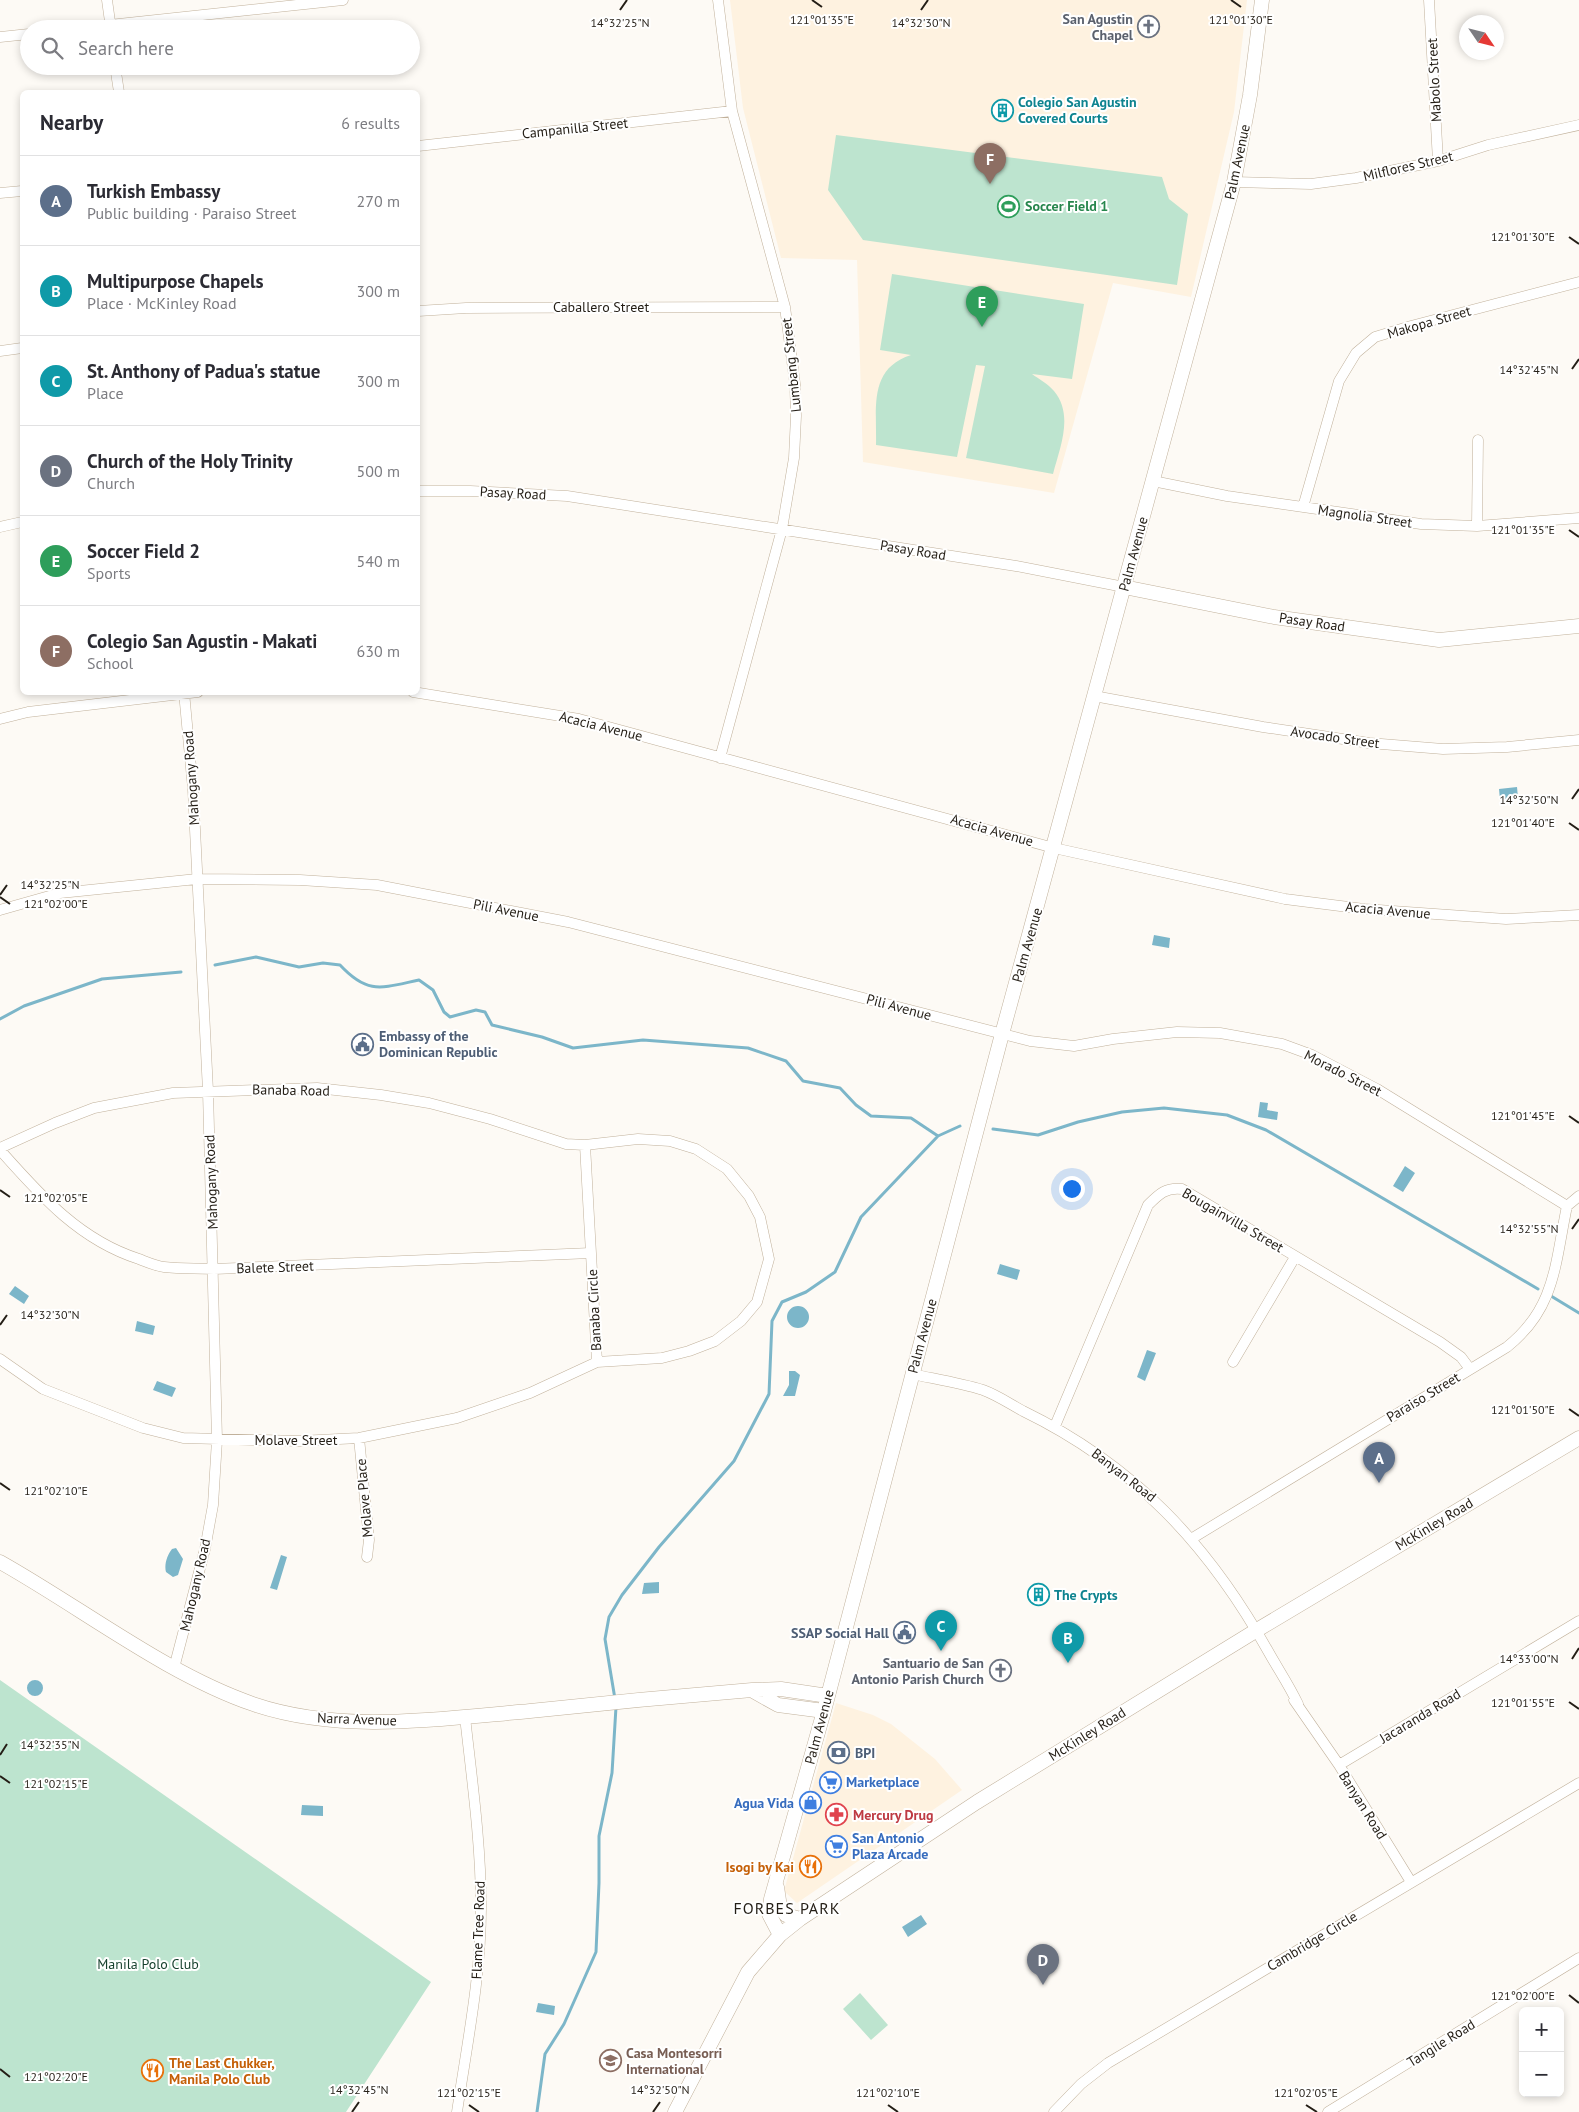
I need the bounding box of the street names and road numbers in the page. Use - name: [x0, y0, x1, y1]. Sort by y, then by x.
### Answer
- street label: Mabolo Street: [1423, 37, 1445, 122]
- street label: Campanilla Street: [521, 113, 629, 143]
- street label: Palm Avenue: [1220, 123, 1254, 201]
- street label: Milflores Street: [1361, 147, 1455, 185]
- street label: Caballero Street: [553, 298, 649, 316]
- street label: Makopa Street: [1385, 301, 1473, 343]
- street label: Lumbang Street: [777, 317, 805, 413]
- street label: Pasay Road: [479, 482, 547, 504]
- street label: Magnolia Street: [1317, 500, 1414, 532]
- street label: Palm Avenue: [1114, 515, 1152, 593]
- street label: Pasay Road: [879, 536, 947, 564]
- street label: Pasay Road: [1278, 608, 1346, 636]
- street label: Acacia Avenue: [557, 707, 645, 745]
- street label: Avocado Street: [1289, 722, 1381, 752]
- street label: Mahogany Road: [179, 730, 203, 826]
- street label: Acacia Avenue: [949, 810, 1035, 850]
- street label: Pili Avenue: [472, 895, 540, 925]
- street label: Acacia Avenue: [1345, 897, 1431, 923]
- street label: Palm Avenue: [1008, 906, 1046, 984]
- street label: Pili Avenue: [865, 990, 933, 1024]
- street label: Morado Street: [1301, 1046, 1385, 1100]
- street label: Banaba Road: [252, 1080, 330, 1100]
- street label: Mahogany Road: [200, 1134, 222, 1230]
- street label: Bougainvilla Street: [1179, 1184, 1287, 1256]
- street label: Balete Street: [236, 1257, 314, 1277]
- street label: Banaba Circle: [583, 1269, 605, 1351]
- street label: Palm Avenue: [903, 1297, 941, 1375]
- street label: Paraiso Street: [1383, 1368, 1463, 1426]
- street label: Molave Street: [255, 1431, 338, 1449]
- street label: Banyan Road: [1088, 1444, 1160, 1506]
- street label: Molave Place: [352, 1458, 376, 1538]
- street label: McKinley Road: [1392, 1494, 1476, 1554]
- street label: Mahogany Road: [176, 1537, 214, 1633]
- street label: Jacaranda Road: [1375, 1685, 1464, 1748]
- street label: Palm Avenue: [800, 1688, 838, 1766]
- street label: McKinley Road: [1045, 1703, 1129, 1765]
- street label: Narra Avenue: [317, 1709, 397, 1729]
- street label: Banyan Road: [1335, 1767, 1391, 1843]
- street label: Flame Tree Road: [467, 1880, 489, 1980]
- street label: Cambridge Circle: [1264, 1907, 1360, 1975]
- street label: Tangile Road: [1404, 2015, 1478, 2071]

